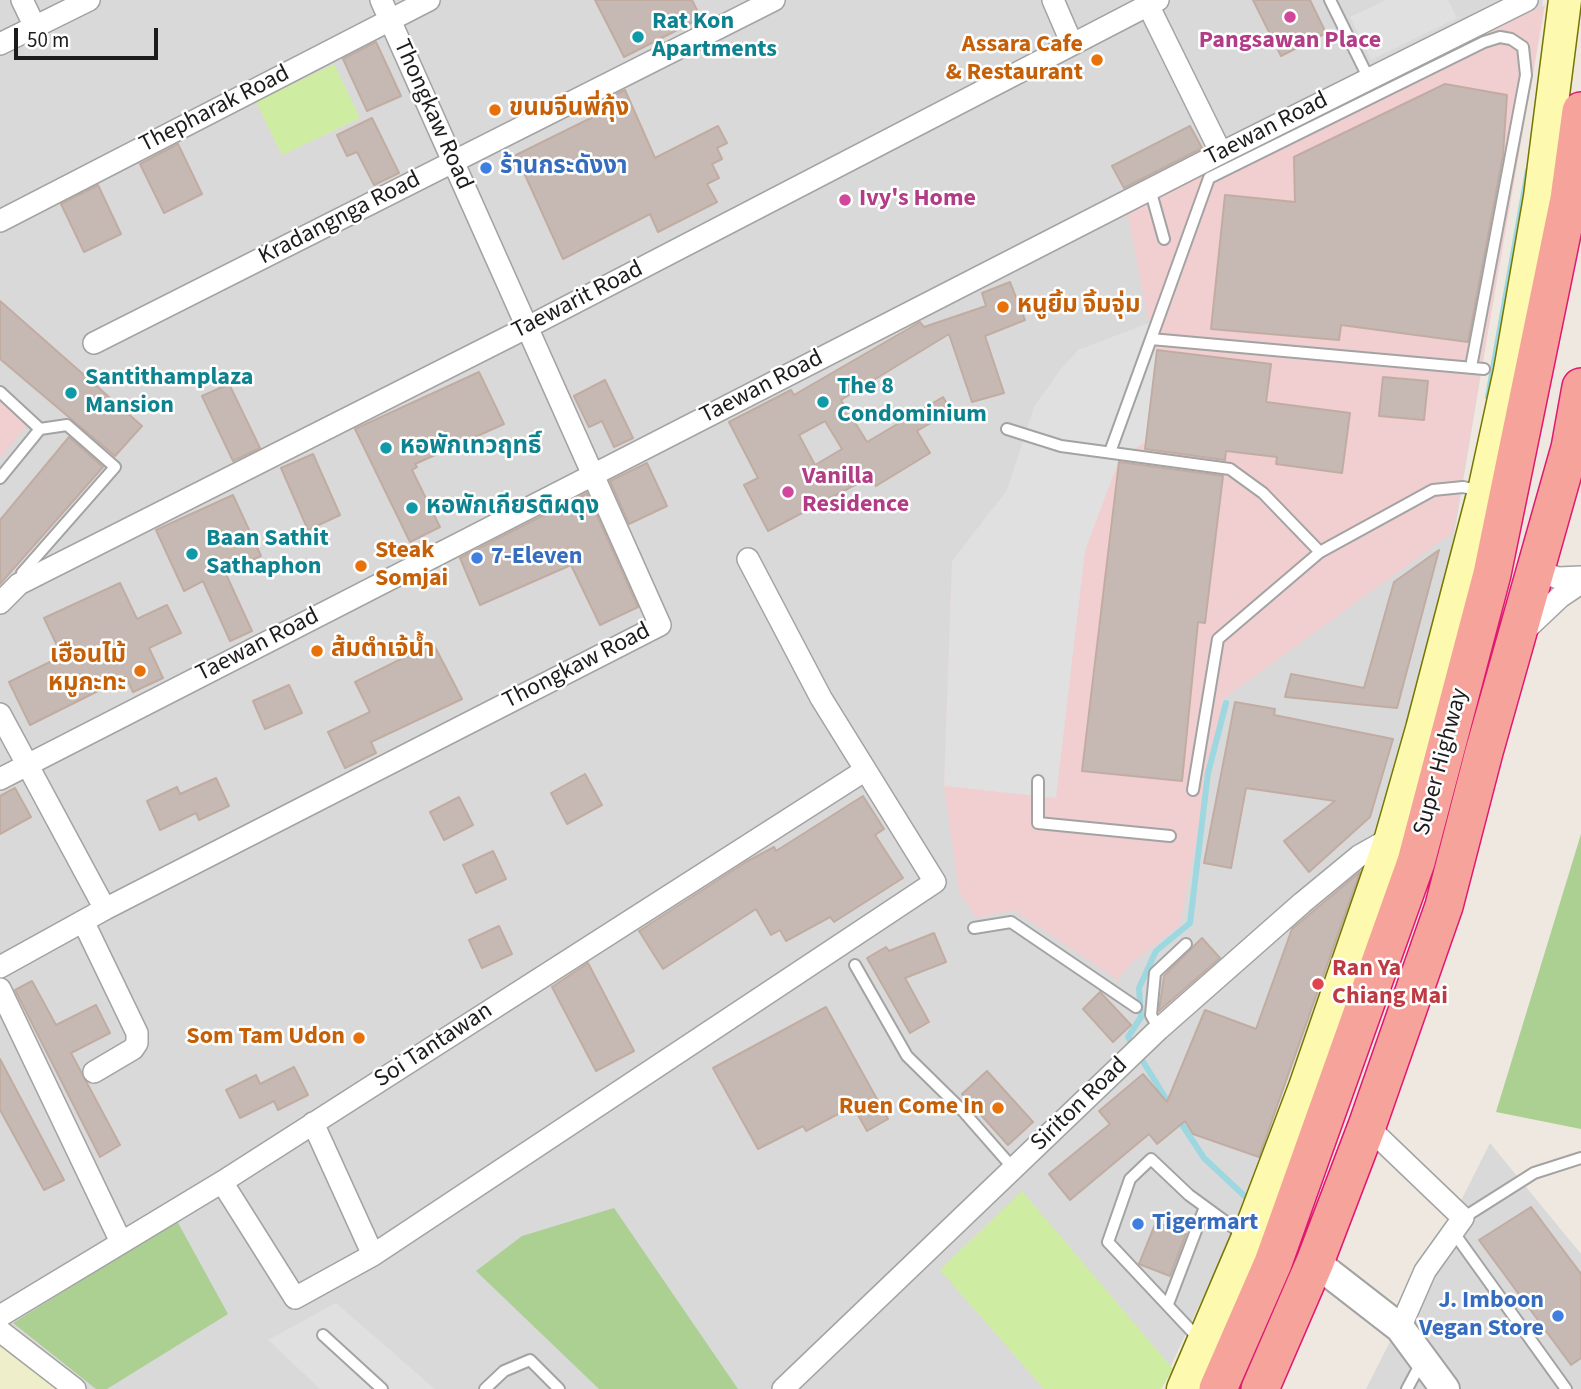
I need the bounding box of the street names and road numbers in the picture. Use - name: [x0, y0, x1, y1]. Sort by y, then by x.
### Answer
- street label: Thongkaw Road: [386, 35, 478, 195]
- street label: Thepharak Road: [135, 60, 295, 160]
- street label: Taewan Road: [1201, 87, 1333, 173]
- street label: Kradangnga Road: [254, 166, 426, 272]
- street label: Taewarit Road: [508, 256, 648, 346]
- street label: Taewan Road: [696, 345, 828, 431]
- street label: Taewan Road: [192, 603, 324, 689]
- street label: Thongkaw Road: [499, 618, 655, 716]
- street label: Super Highway: [1409, 685, 1475, 839]
- street label: Soi Tantawan: [370, 997, 498, 1095]
- street label: Siriton Road: [1026, 1052, 1134, 1158]

